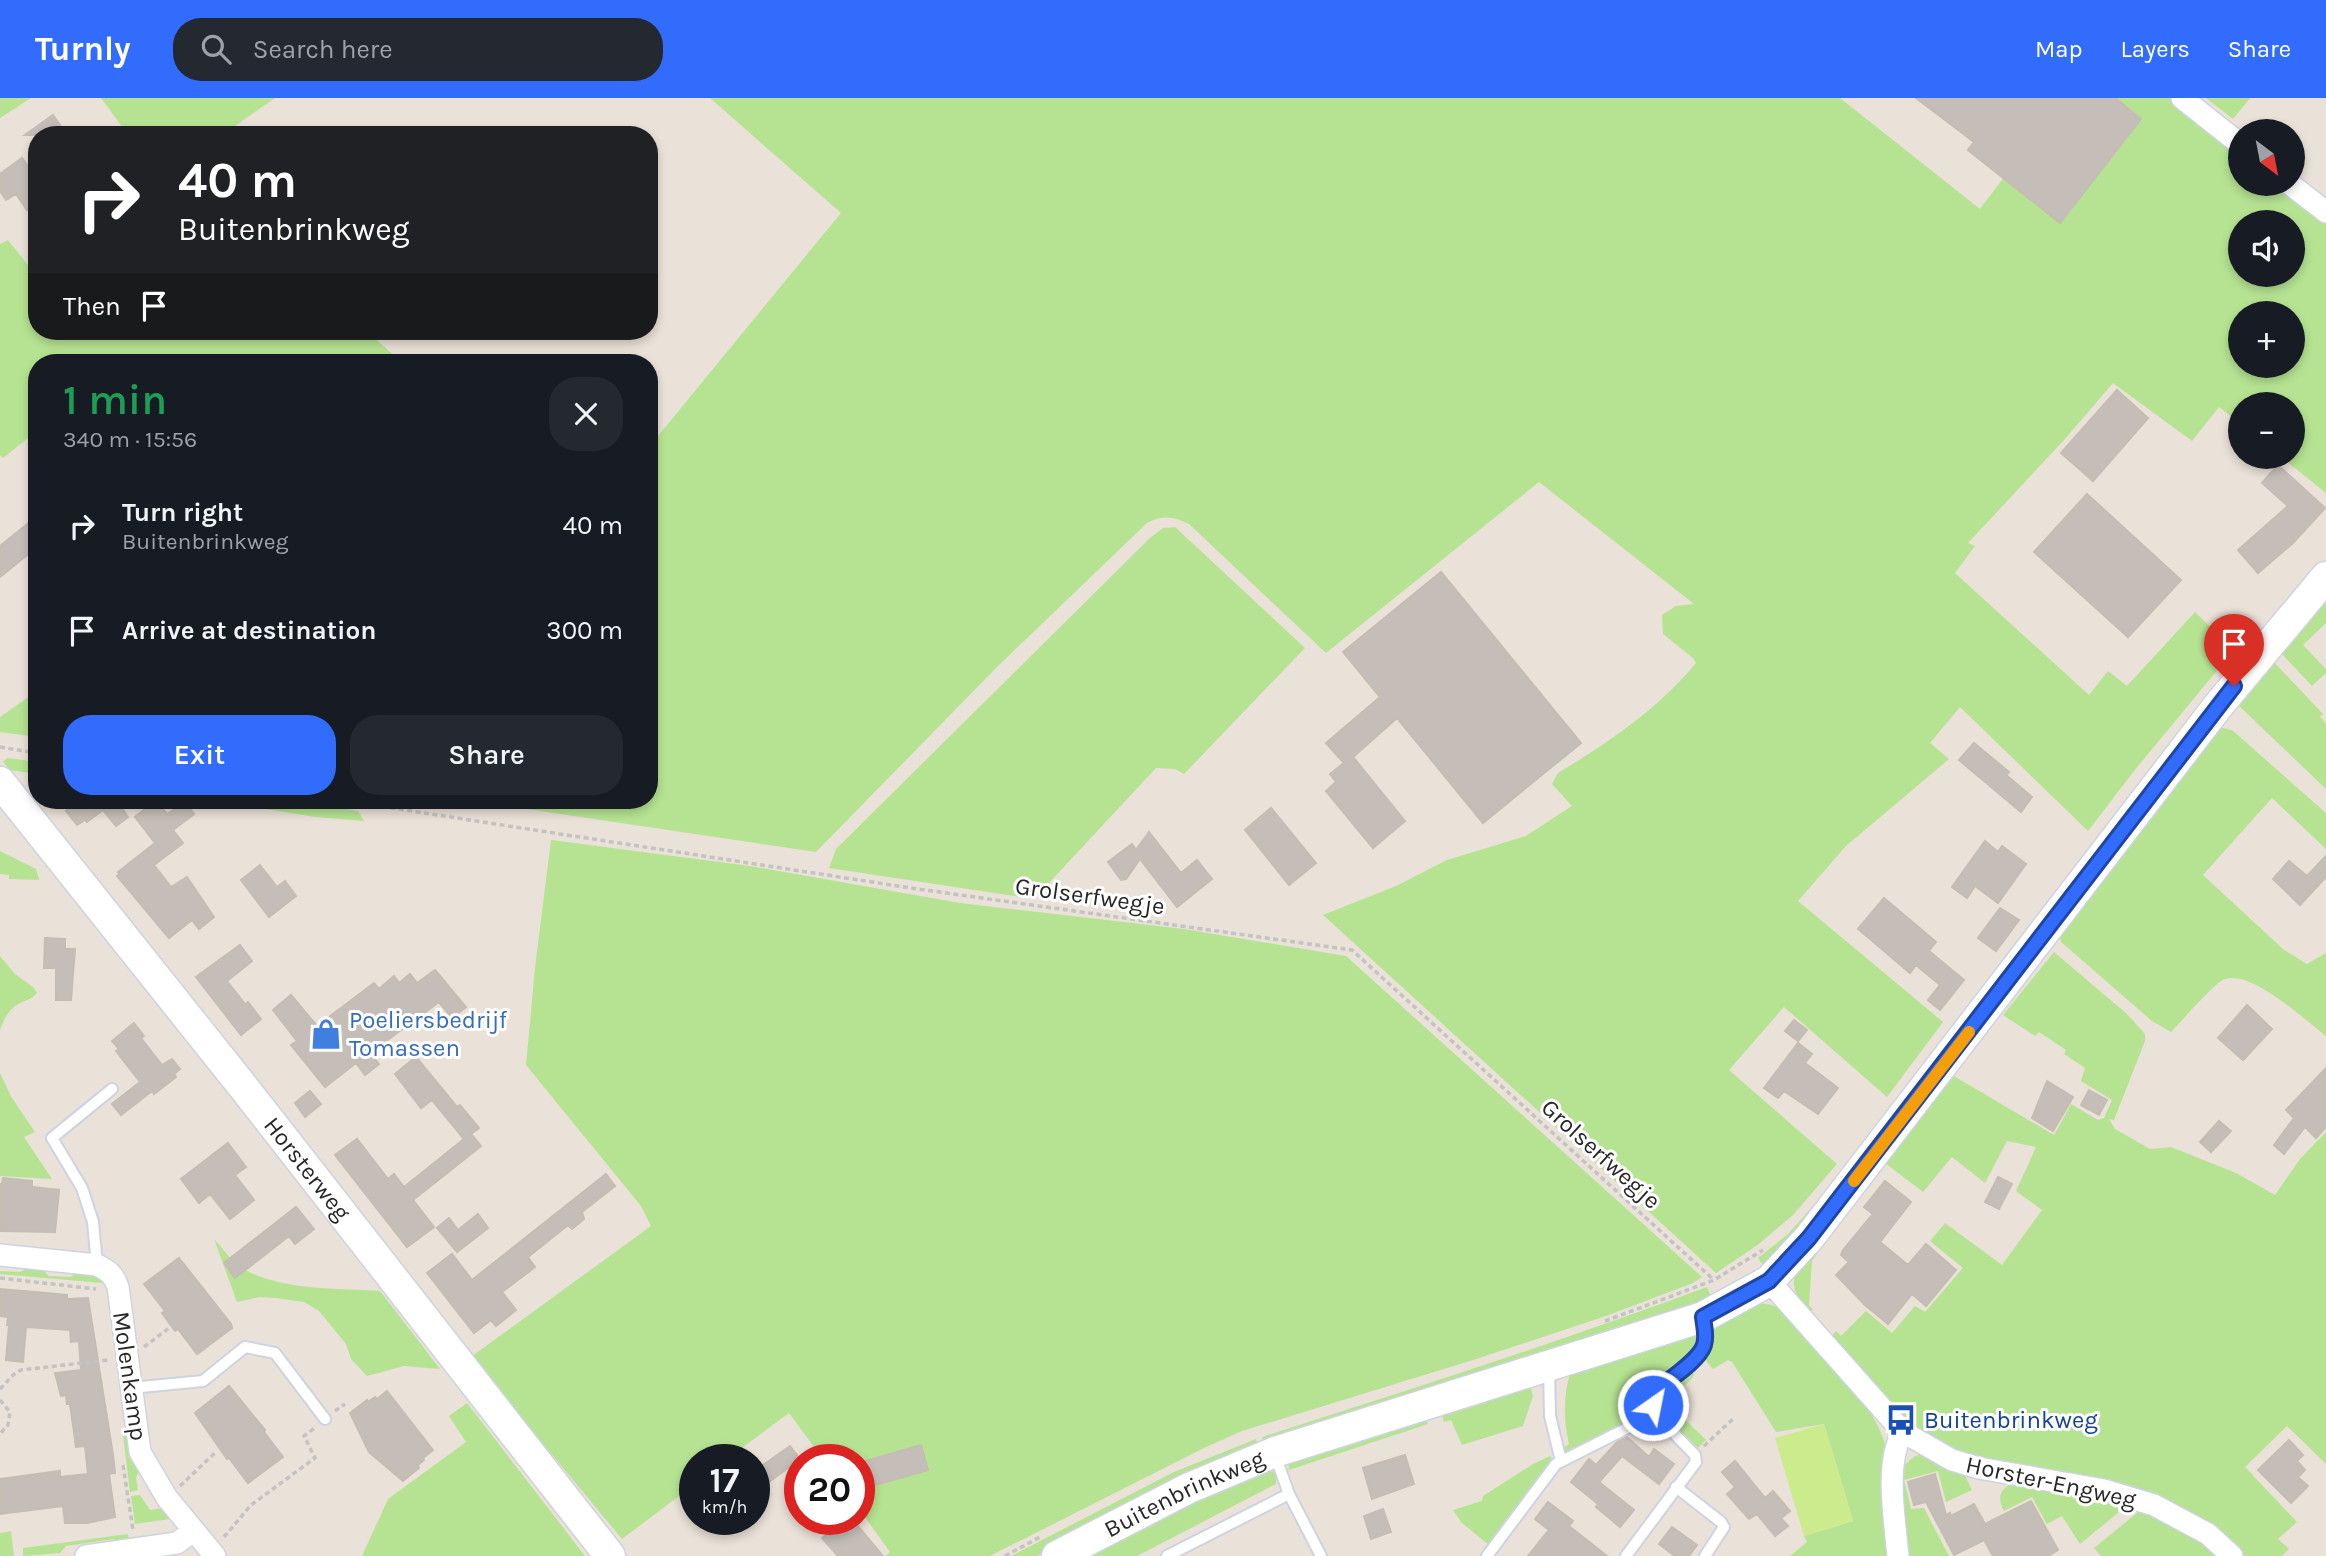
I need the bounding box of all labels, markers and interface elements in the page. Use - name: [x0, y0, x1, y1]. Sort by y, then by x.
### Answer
- search box: [173, 18, 663, 81]
- text: Turnly: [35, 30, 131, 68]
- icon: search: [197, 30, 235, 68]
- text: Search here: [253, 34, 393, 65]
- text: Map: [2035, 35, 2083, 63]
- text: Layers: [2121, 35, 2190, 63]
- text: Share: [2228, 35, 2291, 63]
- north arrow: [2228, 119, 2305, 196]
- map controls: [2228, 119, 2305, 469]
- text: 40 m: [178, 152, 297, 209]
- icon: right: [63, 154, 154, 245]
- button: sound: [2228, 210, 2305, 287]
- text: Buitenbrinkweg: [178, 211, 410, 248]
- icon: arrive: [135, 287, 173, 325]
- text: Then: [63, 291, 121, 322]
- button: +: [2228, 301, 2305, 378]
- text: 1 min: [63, 375, 167, 425]
- button: close: [549, 377, 623, 451]
- button: −: [2228, 392, 2305, 469]
- text: 340 m · 15:56: [63, 426, 197, 453]
- text: Turn right: [122, 497, 243, 528]
- icon: right: [63, 507, 101, 545]
- text: 40 m: [563, 510, 623, 541]
- text: Buitenbrinkweg: [122, 528, 289, 555]
- icon: arrive: [63, 612, 101, 650]
- pin: [2204, 614, 2264, 686]
- text: Arrive at destination: [122, 615, 376, 646]
- text: 300 m: [546, 615, 623, 646]
- icon: arrive: [2215, 625, 2253, 663]
- button: Exit: [63, 715, 336, 795]
- button: Share: [350, 715, 623, 795]
- street label: Grolserfwegje: [1013, 872, 1167, 920]
- place label: Poeliersbedrijf Tomassen: [349, 1006, 508, 1062]
- shop icon: Poeliersbedrijf Tomassen: [309, 1017, 343, 1051]
- street label: Grolserfwegje: [1536, 1093, 1666, 1215]
- street label: Horsterweg: [258, 1111, 357, 1227]
- street label: Molenkamp: [107, 1310, 153, 1442]
- position arrow: [1616, 1368, 1690, 1442]
- bus stop icon: Buitenbrinkweg: [1884, 1403, 1918, 1437]
- place label: Buitenbrinkweg: [1924, 1406, 2098, 1434]
- speed limit sign: 20: [784, 1444, 875, 1535]
- street label: Buitenbrinkweg: [1100, 1444, 1269, 1543]
- street label: Horster-Engweg: [1963, 1450, 2139, 1514]
- text: 17: [710, 1460, 739, 1501]
- text: km/h: [702, 1496, 747, 1518]

